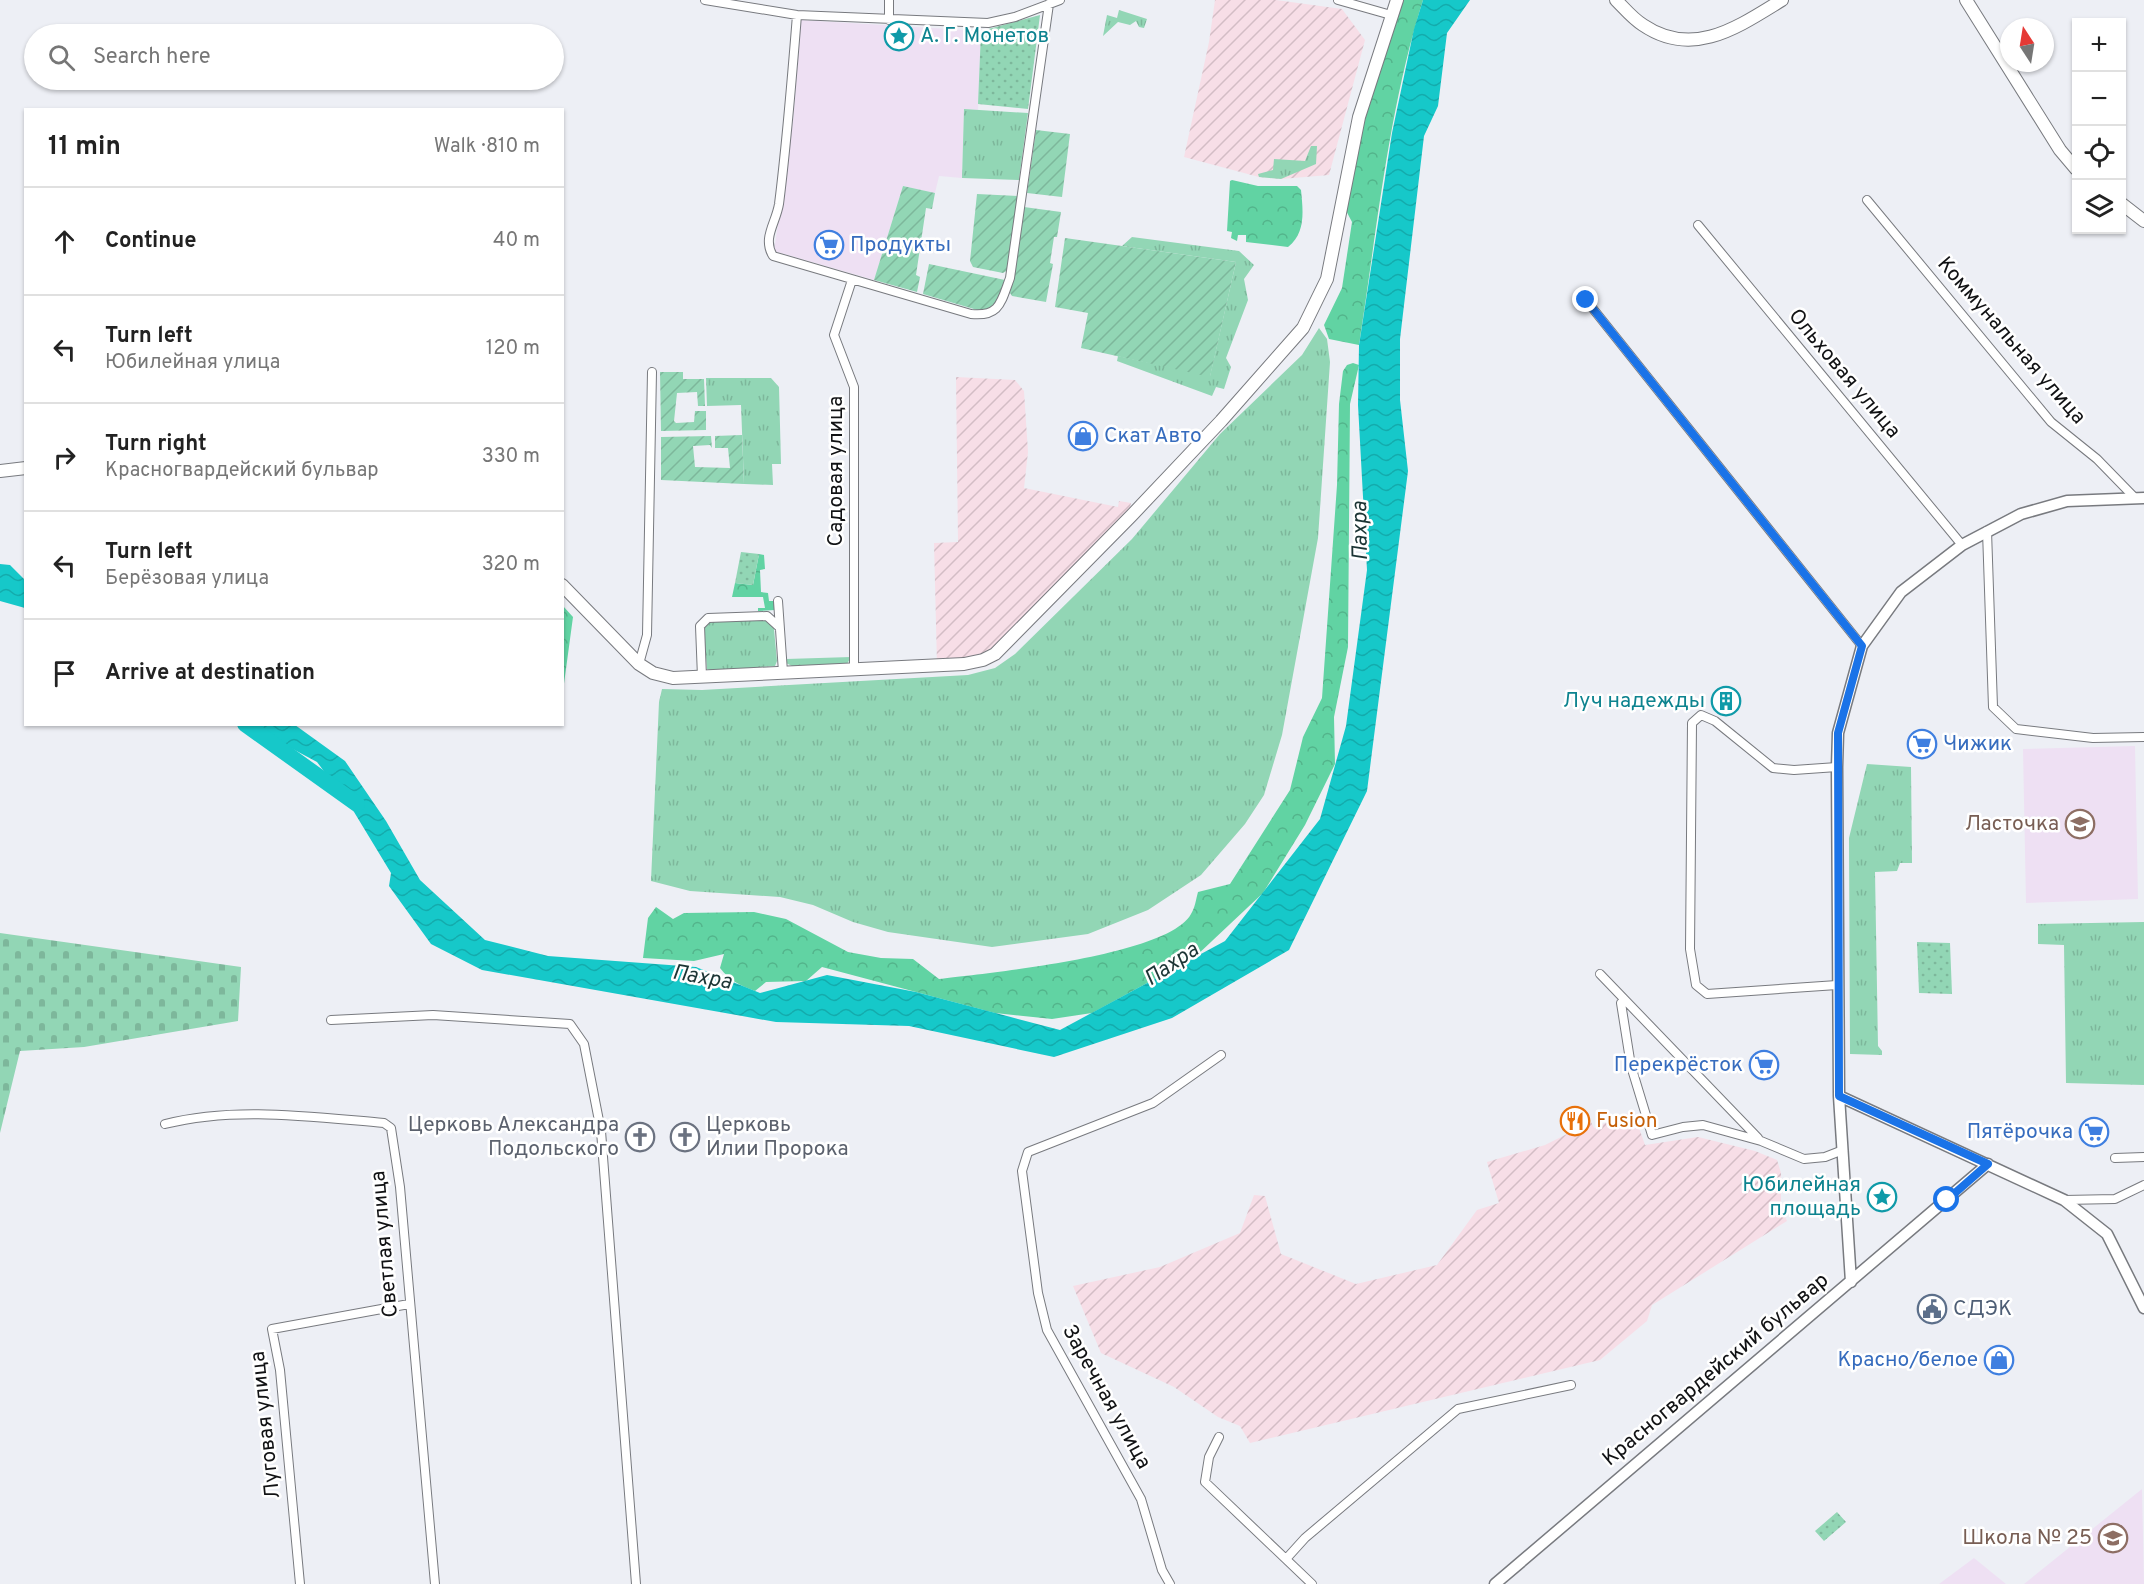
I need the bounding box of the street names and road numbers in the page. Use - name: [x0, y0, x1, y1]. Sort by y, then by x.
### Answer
- street label: Коммунальная улица: [1931, 252, 2091, 430]
- street label: Ольховая улица: [1782, 304, 1906, 444]
- street label: Садовая улица: [823, 396, 850, 546]
- street label: Светлая улица: [365, 1169, 405, 1319]
- street label: Красногвардейский бульвар: [1597, 1267, 1835, 1473]
- street label: Заречная улица: [1055, 1320, 1157, 1474]
- street label: Луговая улица: [245, 1350, 287, 1500]

